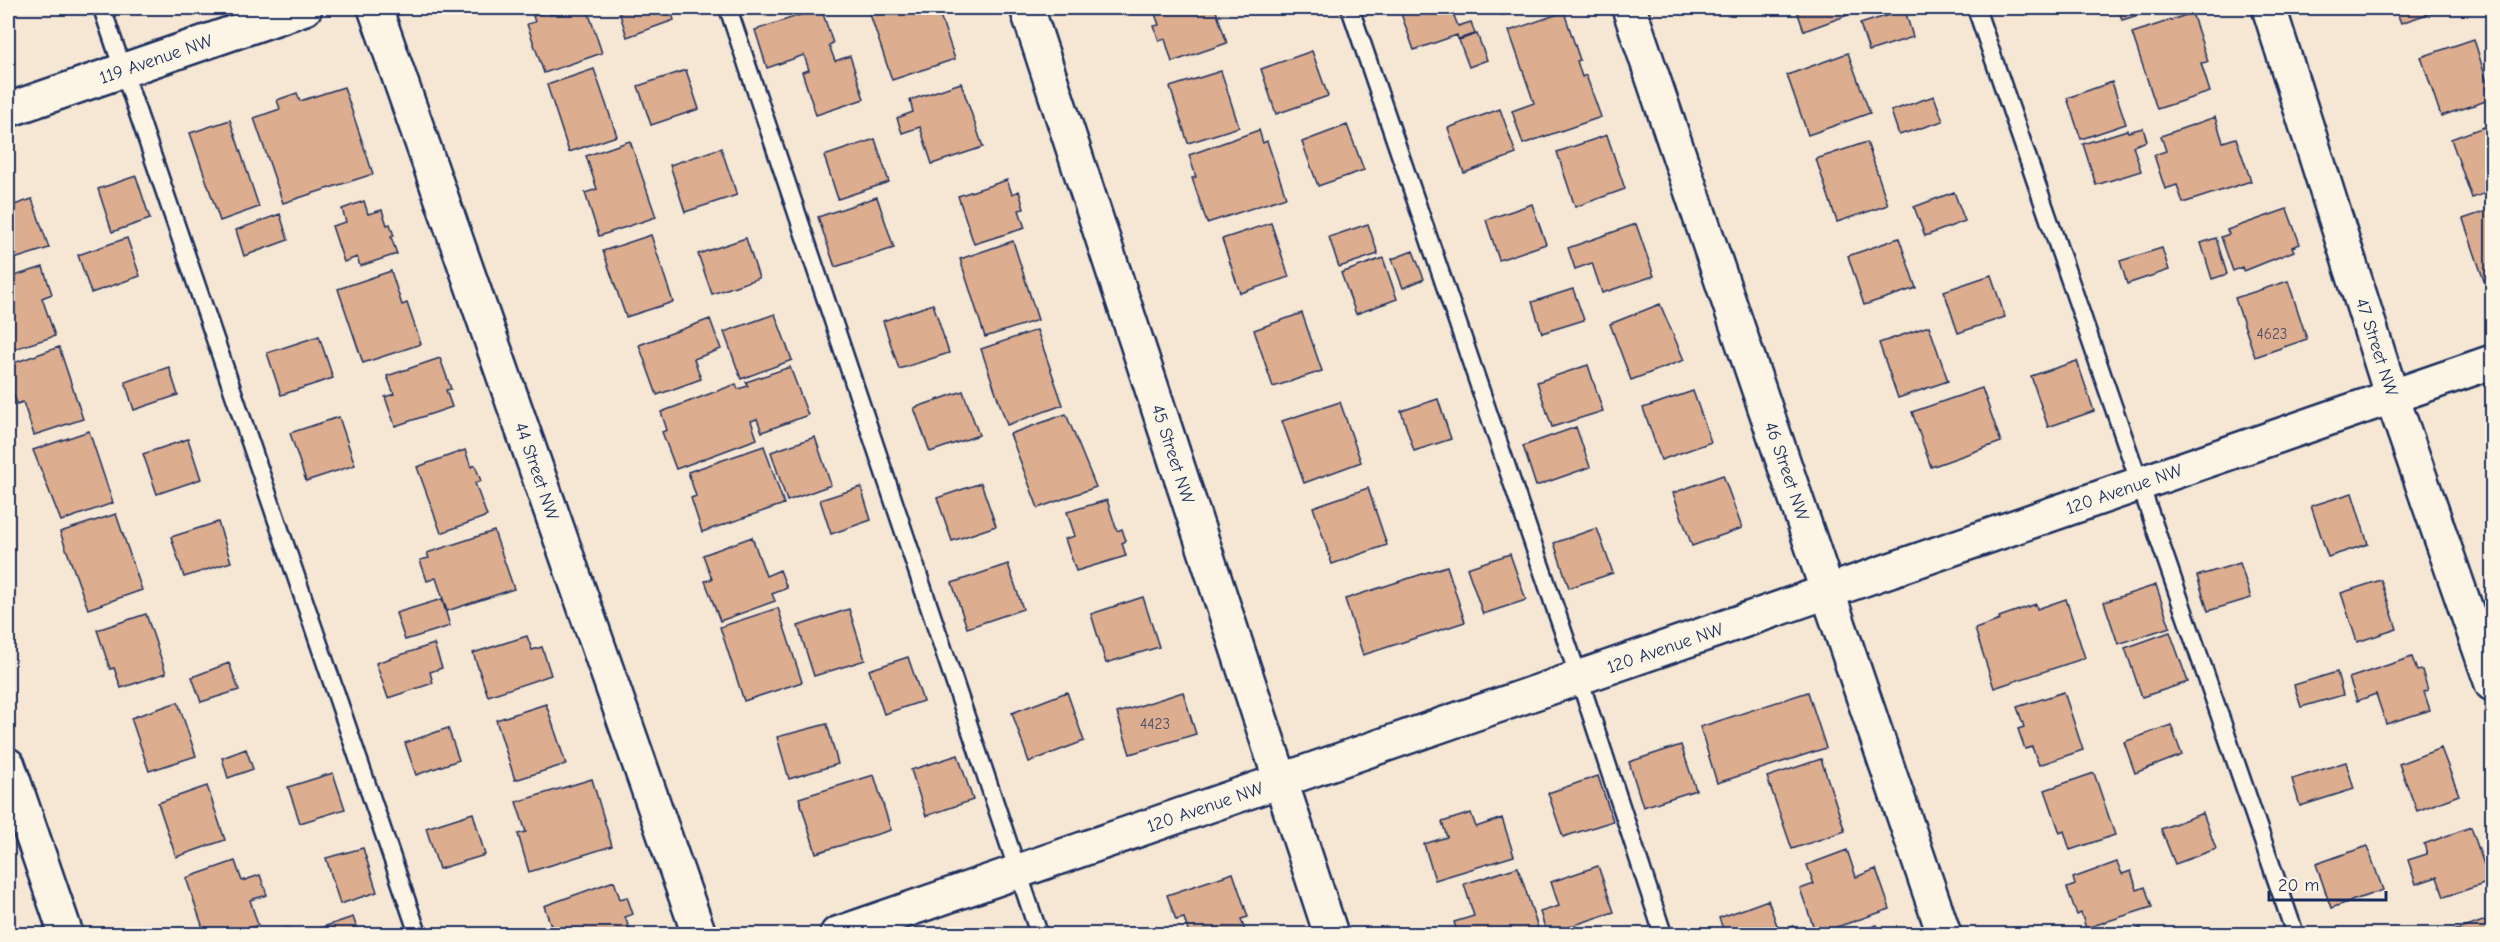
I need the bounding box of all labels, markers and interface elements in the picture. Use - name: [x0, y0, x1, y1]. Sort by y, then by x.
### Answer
- street label: 119 Avenue NW: [97, 30, 216, 89]
- street label: 47 Street NW: [2351, 296, 2402, 399]
- house number: 4623: [2257, 325, 2287, 343]
- street label: 45 Street NW: [1147, 402, 1199, 507]
- street label: 46 Street NW: [1760, 419, 1813, 524]
- street label: 44 Street NW: [510, 420, 563, 523]
- street label: 120 Avenue NW: [2063, 460, 2186, 519]
- street label: 120 Avenue NW: [1604, 619, 1727, 678]
- house number: 4423: [1140, 715, 1170, 733]
- street label: 120 Avenue NW: [1144, 778, 1267, 837]
- scale bar: [2269, 864, 2386, 902]
- text: 20 m: [2278, 875, 2319, 896]

